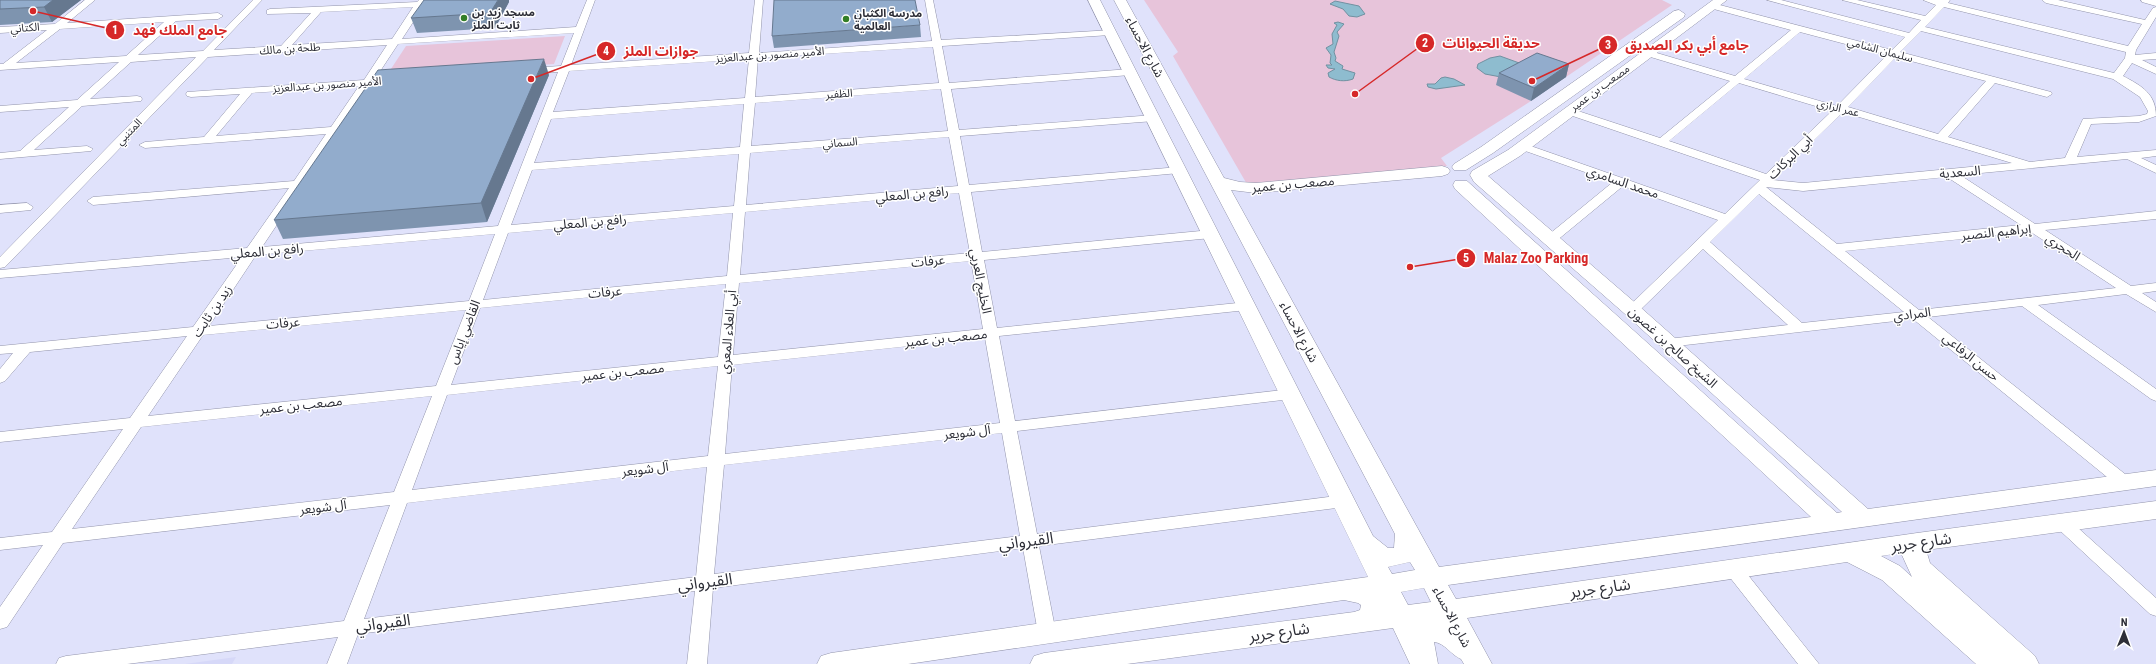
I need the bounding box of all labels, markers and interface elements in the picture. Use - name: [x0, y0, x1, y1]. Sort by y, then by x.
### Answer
- place label: مسجد زيد بن ثابت الملز: [471, 6, 535, 32]
- place label: مدرسة الكثبان العالمية: [854, 7, 922, 33]
- marker: مسجد زيد بن ثابت الملز: [459, 13, 469, 23]
- marker: مدرسة الكثبان العالمية: [841, 14, 851, 24]
- street label: شارع الاحساء: [1120, 14, 1167, 81]
- callout: جامع الملك فهد: [105, 17, 235, 43]
- street label: الكتاني: [10, 20, 40, 38]
- text: جامع الملك فهد: [133, 22, 227, 40]
- text: 1: [112, 23, 118, 37]
- callout: حديقة الحيوانات: [1415, 30, 1548, 56]
- callout: جامع أبي بكر الصديق: [1598, 32, 1757, 58]
- text: حديقة الحيوانات: [1442, 35, 1540, 51]
- street label: سليمان الشامي: [1845, 35, 1915, 68]
- text: 2: [1422, 36, 1428, 50]
- text: جامع أبي بكر الصديق: [1625, 36, 1749, 56]
- callout: جوازات الملز: [596, 38, 706, 64]
- text: 3: [1605, 38, 1611, 52]
- street label: طلحة بن مالك: [259, 40, 321, 58]
- text: جوازات الملز: [623, 43, 698, 60]
- text: 4: [603, 44, 609, 58]
- street label: الأمير منصور بن عبدالعزيز: [714, 45, 825, 65]
- street label: مصعب بن عمير: [1567, 62, 1633, 115]
- street label: الأمير منصور بن عبدالعزيز: [271, 75, 382, 95]
- street label: الظفير: [824, 87, 853, 102]
- street label: عمر الرازي: [1815, 96, 1861, 122]
- street label: المتنبي: [113, 116, 146, 150]
- street label: أبي البركات: [1764, 131, 1818, 184]
- street label: السماني: [822, 135, 858, 154]
- street label: محمد السامري: [1584, 163, 1661, 204]
- street label: السعدية: [1939, 163, 1981, 181]
- street label: مصعب بن عمير: [1250, 173, 1335, 196]
- street label: رافع بن المعلي: [875, 183, 949, 208]
- street label: رافع بن المعلي: [553, 211, 627, 236]
- street label: إبراهيم النصير: [1959, 221, 2032, 246]
- street label: الحجري: [2041, 230, 2083, 266]
- street label: رافع بن المعلي: [230, 240, 304, 265]
- callout: Malaz Zoo Parking: [1456, 245, 1596, 271]
- street label: الخليج العربي: [964, 247, 995, 315]
- text: Malaz Zoo Parking: [1484, 250, 1588, 266]
- text: 5: [1463, 251, 1469, 265]
- street label: عرفات: [911, 252, 946, 270]
- street label: زيد بن ثابت: [189, 282, 236, 340]
- street label: عرفات: [588, 283, 623, 301]
- street label: أبي العلاء المعري: [716, 289, 742, 375]
- street label: القاضي إياس: [445, 298, 486, 367]
- street label: شارع الاحساء: [1274, 299, 1321, 366]
- street label: الشيخ صالح بن غصون: [1624, 303, 1720, 393]
- street label: المرادي: [1892, 304, 1932, 327]
- street label: عرفات: [266, 314, 301, 332]
- street label: مصعب بن عمير: [903, 326, 988, 351]
- street label: حسن الرفاعي: [1938, 330, 2002, 387]
- street label: مصعب بن عمير: [580, 360, 665, 385]
- street label: مصعب بن عمير: [258, 393, 343, 418]
- street label: آل شويعر: [942, 422, 993, 443]
- street label: آل شويعر: [620, 459, 671, 480]
- street label: آل شويعر: [298, 497, 349, 518]
- street label: القيرواني: [997, 528, 1055, 556]
- street label: شارع جرير: [1888, 528, 1953, 559]
- street label: القيرواني: [676, 569, 734, 597]
- street label: شارع جرير: [1567, 574, 1632, 605]
- street label: شارع الاحساء: [1427, 584, 1474, 651]
- street label: القيرواني: [354, 610, 412, 638]
- north arrow: [2104, 612, 2144, 652]
- text: N: [2121, 616, 2128, 629]
- street label: شارع جرير: [1246, 618, 1311, 649]

